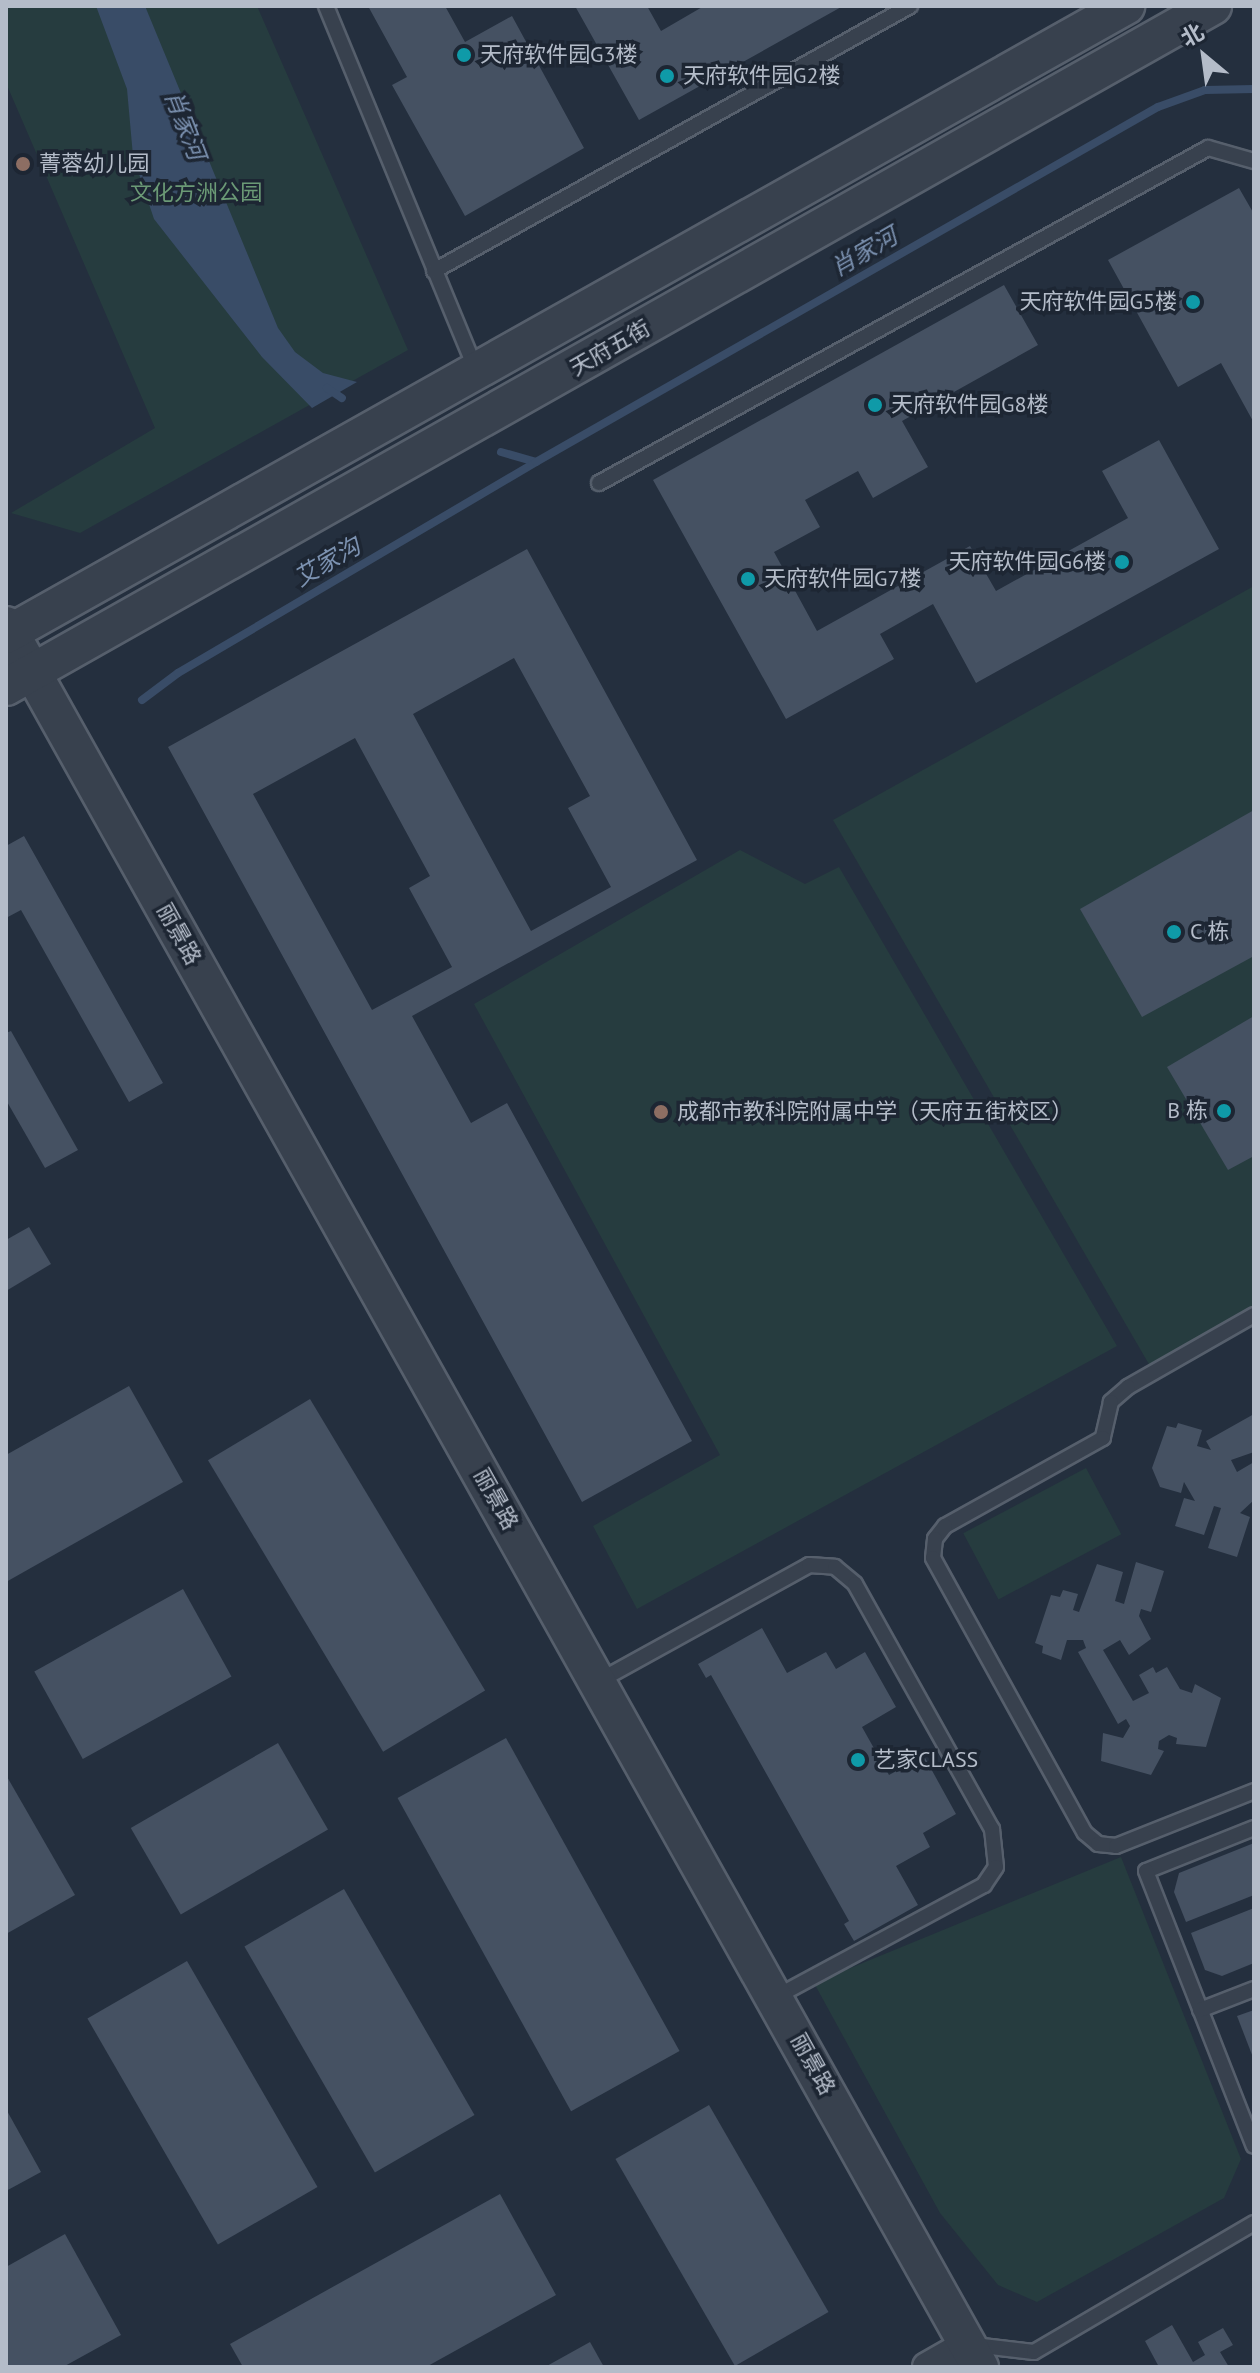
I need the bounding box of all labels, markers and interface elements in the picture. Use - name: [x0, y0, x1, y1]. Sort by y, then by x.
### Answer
- north arrow: [1164, 16, 1244, 96]
- text: 北: [1176, 17, 1209, 53]
- place label: 天府软件园G3楼: [480, 42, 637, 68]
- marker: 天府软件园G3楼: [455, 46, 473, 64]
- place label: 天府软件园G2楼: [683, 63, 840, 89]
- marker: 天府软件园G2楼: [658, 67, 676, 85]
- water label: 肖家河: [159, 86, 211, 164]
- place label: 菁蓉幼儿园: [39, 151, 149, 177]
- marker: 菁蓉幼儿园: [14, 155, 32, 173]
- park label: 文化方洲公园: [130, 180, 262, 206]
- water label: 肖家河: [826, 222, 902, 282]
- place label: 天府软件园G5楼: [1020, 289, 1177, 315]
- marker: 天府软件园G5楼: [1184, 293, 1202, 311]
- street label: 天府五街: [565, 315, 655, 381]
- place label: 天府软件园G8楼: [891, 392, 1048, 418]
- marker: 天府软件园G8楼: [866, 396, 884, 414]
- water label: 艾家沟: [289, 532, 365, 592]
- place label: 天府软件园G6楼: [949, 549, 1106, 575]
- marker: 天府软件园G6楼: [1113, 553, 1131, 571]
- place label: 天府软件园G7楼: [764, 566, 921, 592]
- marker: 天府软件园G7楼: [739, 570, 757, 588]
- street label: 丽景路: [151, 899, 207, 969]
- place label: C 栋: [1190, 919, 1230, 945]
- marker: C 栋: [1165, 923, 1183, 941]
- place label: B 栋: [1167, 1098, 1208, 1124]
- place label: 成都市教科院附属中学（天府五街校区）: [677, 1099, 1073, 1125]
- marker: B 栋: [1215, 1102, 1233, 1120]
- marker: 成都市教科院附属中学（天府五街校区）: [652, 1103, 670, 1121]
- street label: 丽景路: [468, 1464, 524, 1534]
- place label: 艺家CLASS: [874, 1747, 978, 1773]
- marker: 艺家CLASS: [849, 1751, 867, 1769]
- street label: 丽景路: [785, 2029, 841, 2099]

